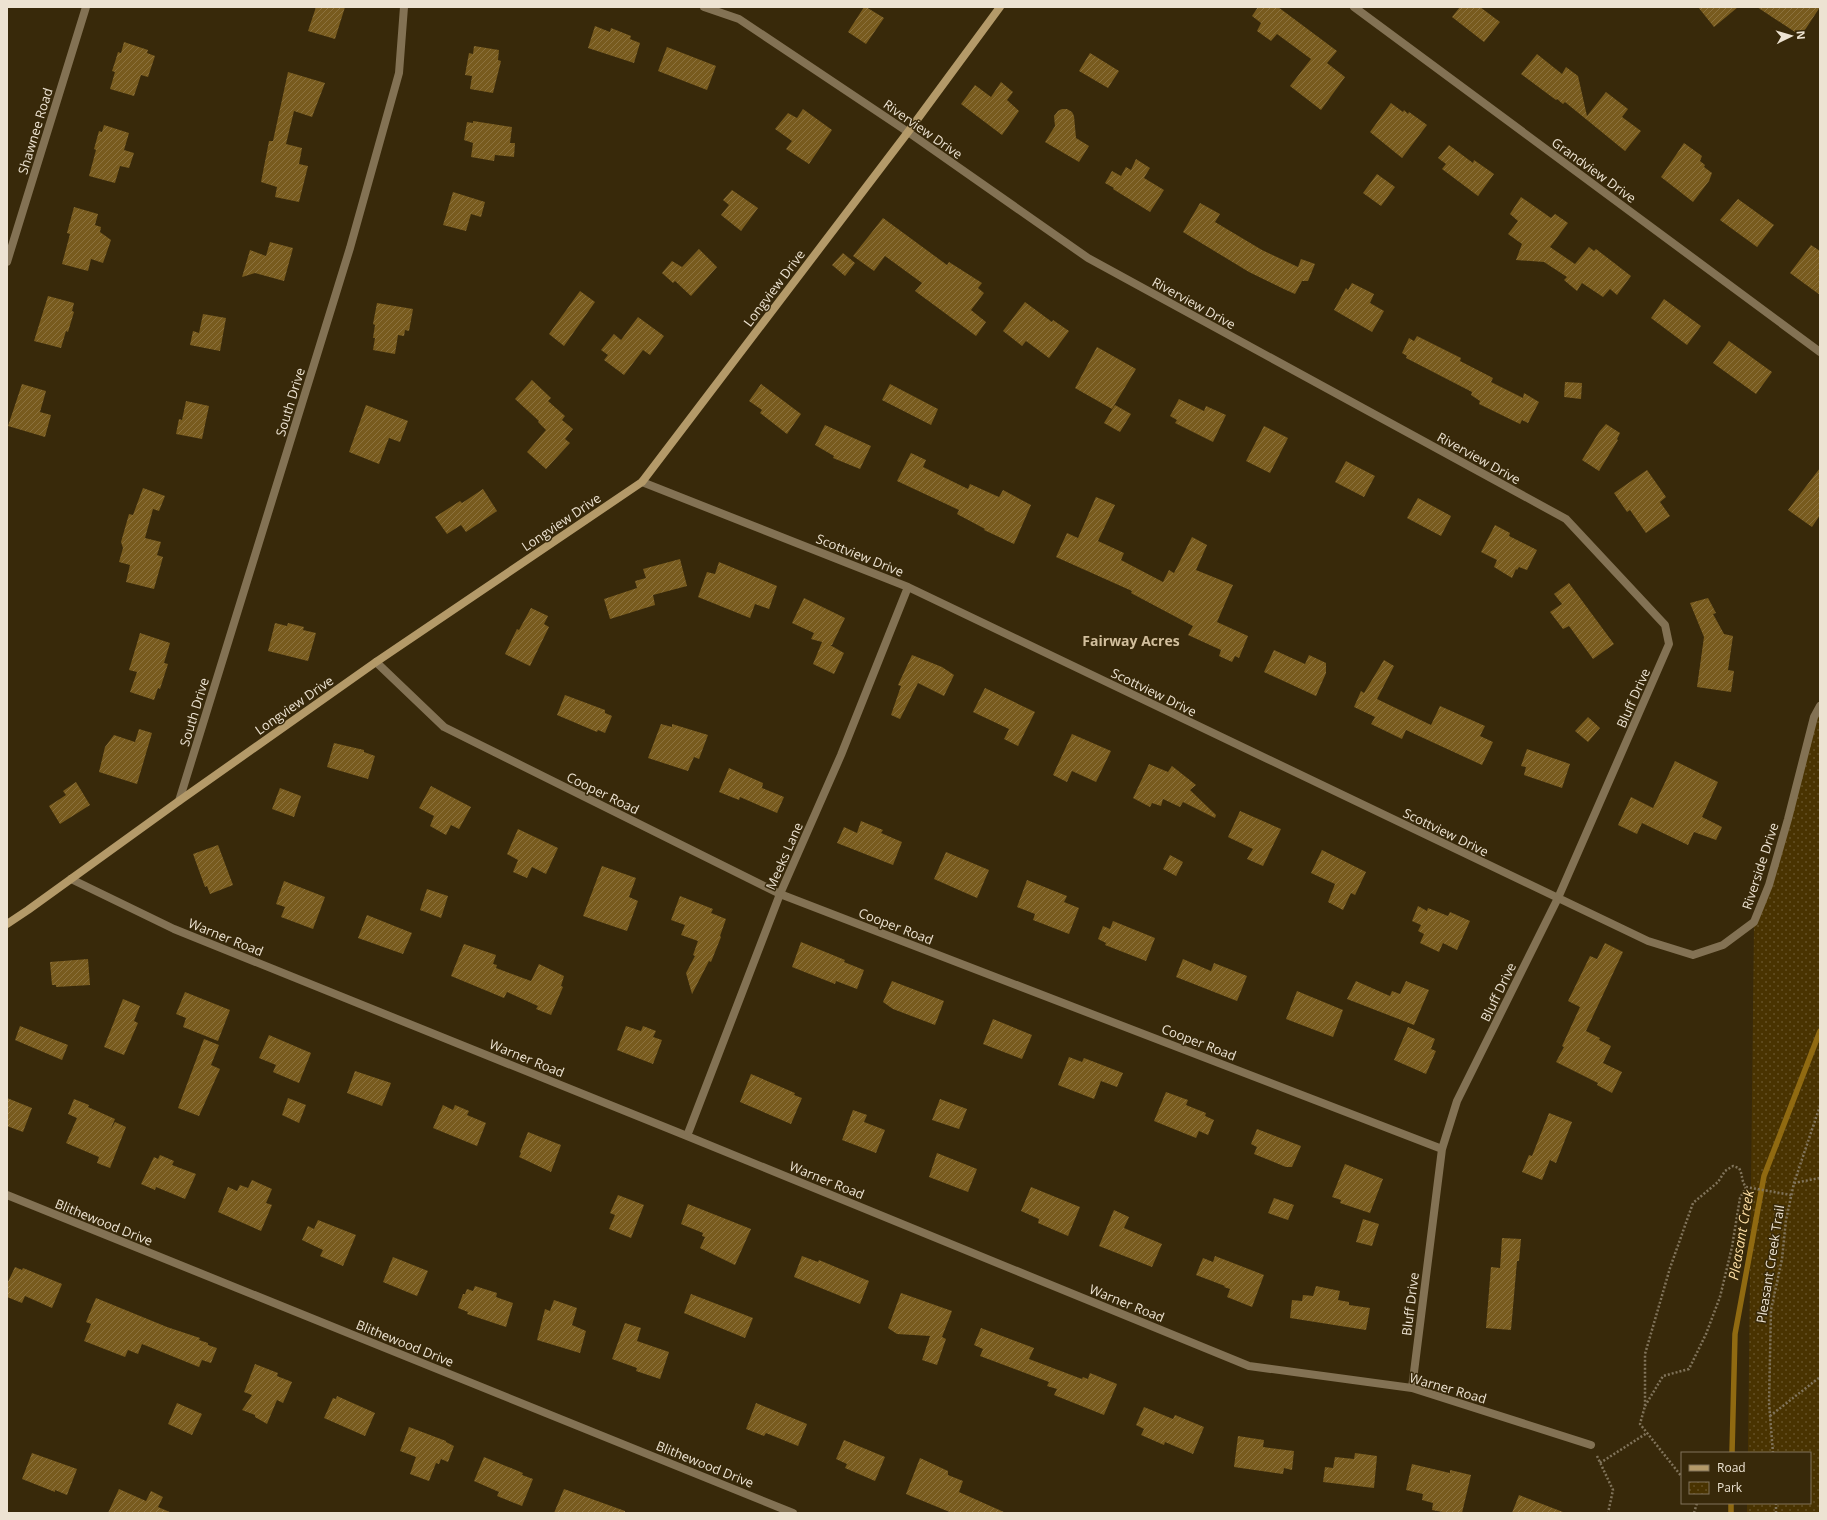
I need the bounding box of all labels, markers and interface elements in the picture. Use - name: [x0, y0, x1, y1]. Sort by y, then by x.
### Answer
- north arrow: [1771, 16, 1811, 56]
- text: N: [1794, 30, 1809, 40]
- street label: Shawnee Road: [13, 86, 57, 176]
- street label: Riverview Drive: [880, 95, 966, 163]
- street label: Grandview Drive: [1548, 133, 1640, 207]
- street label: Longview Drive: [739, 246, 809, 330]
- street label: Riverview Drive: [1149, 273, 1239, 333]
- street label: South Drive: [271, 366, 309, 438]
- street label: Riverview Drive: [1434, 428, 1524, 488]
- street label: Longview Drive: [518, 489, 604, 555]
- street label: Scottview Drive: [814, 529, 906, 581]
- district label: Fairway Acres: [1082, 631, 1180, 650]
- street label: Scottview Drive: [1108, 664, 1200, 720]
- street label: Bluff Drive: [1612, 665, 1654, 731]
- street label: Longview Drive: [251, 671, 337, 739]
- street label: South Drive: [175, 676, 213, 748]
- street label: Cooper Road: [564, 768, 642, 818]
- street label: Scottview Drive: [1400, 804, 1492, 860]
- street label: Meeks Lane: [761, 819, 807, 893]
- street label: Riverside Drive: [1737, 820, 1783, 912]
- street label: Cooper Road: [856, 903, 936, 949]
- street label: Warner Road: [186, 914, 266, 960]
- street label: Bluff Drive: [1476, 959, 1520, 1025]
- street label: Cooper Road: [1159, 1019, 1239, 1065]
- street label: Warner Road: [487, 1035, 567, 1081]
- street label: Warner Road: [787, 1157, 867, 1203]
- water label: Pleasant Creek: [1723, 1187, 1758, 1281]
- street label: Blithewood Drive: [53, 1194, 155, 1250]
- street label: Pleasant Creek Trail: [1752, 1204, 1788, 1324]
- street label: Bluff Drive: [1397, 1271, 1423, 1337]
- street label: Warner Road: [1087, 1280, 1167, 1326]
- street label: Blithewood Drive: [354, 1315, 456, 1371]
- street label: Warner Road: [1407, 1368, 1489, 1408]
- street label: Blithewood Drive: [654, 1436, 756, 1492]
- legend: [1681, 1452, 1811, 1504]
- text: Road: [1717, 1459, 1746, 1476]
- text: Park: [1717, 1479, 1743, 1496]

